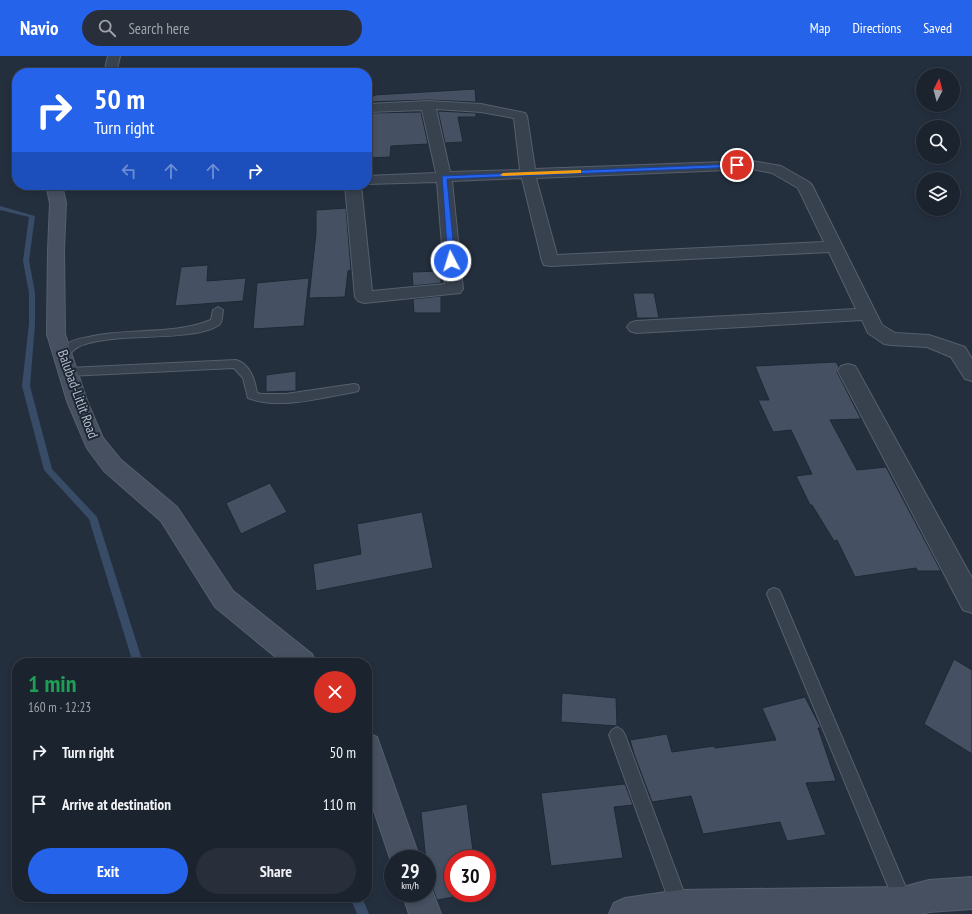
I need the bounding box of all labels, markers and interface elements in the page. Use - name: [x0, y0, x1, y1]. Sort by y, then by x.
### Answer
- search box: [82, 10, 362, 46]
- text: Navio: [20, 16, 58, 40]
- icon: search: [96, 17, 118, 39]
- text: Search here: [128, 19, 189, 38]
- text: Map: [810, 19, 830, 37]
- text: Directions: [852, 19, 901, 37]
- text: Saved: [923, 19, 952, 37]
- north arrow: [916, 68, 960, 112]
- map controls: [916, 68, 960, 216]
- text: 50 m: [94, 80, 145, 117]
- icon: right: [28, 84, 80, 136]
- text: Turn right: [94, 116, 154, 139]
- button: search: [916, 120, 960, 164]
- pin: [720, 148, 754, 182]
- icon: arrive: [726, 154, 748, 176]
- icon: left: [118, 160, 140, 182]
- icon: ahead: [160, 160, 182, 182]
- icon: ahead: [202, 160, 224, 182]
- icon: right: [244, 160, 266, 182]
- button: layers: [916, 172, 960, 216]
- position arrow: [430, 240, 472, 282]
- street label: Balubad-Litlit Road: [54, 347, 102, 441]
- text: 1 min: [28, 668, 76, 699]
- button: close: [314, 671, 356, 713]
- text: 160 m · 12:23: [28, 699, 91, 716]
- icon: right: [28, 741, 50, 763]
- text: Turn right: [62, 743, 114, 762]
- text: 50 m: [330, 743, 356, 762]
- icon: arrive: [28, 793, 50, 815]
- text: Arrive at destination: [62, 795, 171, 814]
- text: 110 m: [323, 795, 356, 814]
- button: Exit: [28, 848, 188, 894]
- button: Share: [196, 848, 356, 894]
- speed limit sign: 30: [444, 850, 496, 902]
- text: 29: [400, 858, 420, 884]
- text: km/h: [401, 879, 419, 892]

